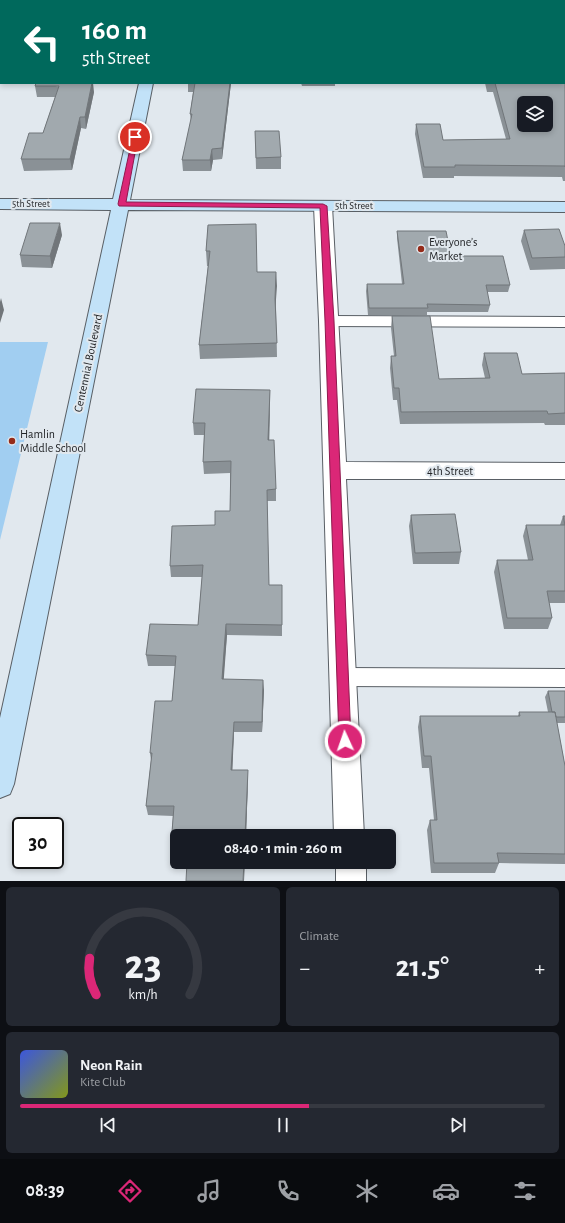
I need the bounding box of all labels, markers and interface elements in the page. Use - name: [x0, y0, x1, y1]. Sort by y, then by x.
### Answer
- icon: left: [16, 16, 68, 68]
- text: 160 m: [82, 17, 147, 45]
- text: 5th Street: [82, 50, 150, 68]
- map controls: [517, 96, 553, 132]
- button: layers: [517, 96, 553, 132]
- pin: [118, 120, 152, 154]
- icon: arrive: [124, 126, 146, 148]
- street label: 5th Street: [12, 199, 51, 209]
- street label: 5th Street: [335, 201, 374, 211]
- place label: Everyone’s Market: [429, 236, 477, 262]
- marker: Everyone’s Market: [416, 244, 426, 254]
- street label: Centennial Boulevard: [72, 313, 104, 413]
- place label: Hamlin Middle School: [20, 428, 86, 454]
- marker: Hamlin Middle School: [7, 436, 17, 446]
- street label: 4th Street: [427, 465, 473, 477]
- position arrow: [324, 720, 366, 762]
- speed limit sign: 30: [12, 817, 64, 869]
- text: 08:40 · 1 min · 260 m: [224, 841, 342, 856]
- text: Climate: [300, 930, 339, 943]
- text: 23: [124, 944, 162, 985]
- text: 21.5°: [395, 952, 449, 982]
- text: −: [300, 957, 310, 979]
- text: +: [534, 957, 545, 979]
- text: km/h: [128, 987, 157, 1001]
- text: Neon Rain: [80, 1058, 142, 1073]
- text: Kite Club: [80, 1076, 126, 1089]
- icon: previous: [97, 1114, 119, 1136]
- icon: pause: [272, 1114, 294, 1136]
- icon: next: [447, 1114, 469, 1136]
- icon: directions: [116, 1177, 144, 1205]
- icon: music: [195, 1177, 223, 1205]
- icon: phone: [274, 1177, 302, 1205]
- icon: climate: [353, 1177, 381, 1205]
- icon: car: [432, 1177, 460, 1205]
- icon: filters: [511, 1177, 539, 1205]
- text: 08:39: [26, 1182, 64, 1200]

